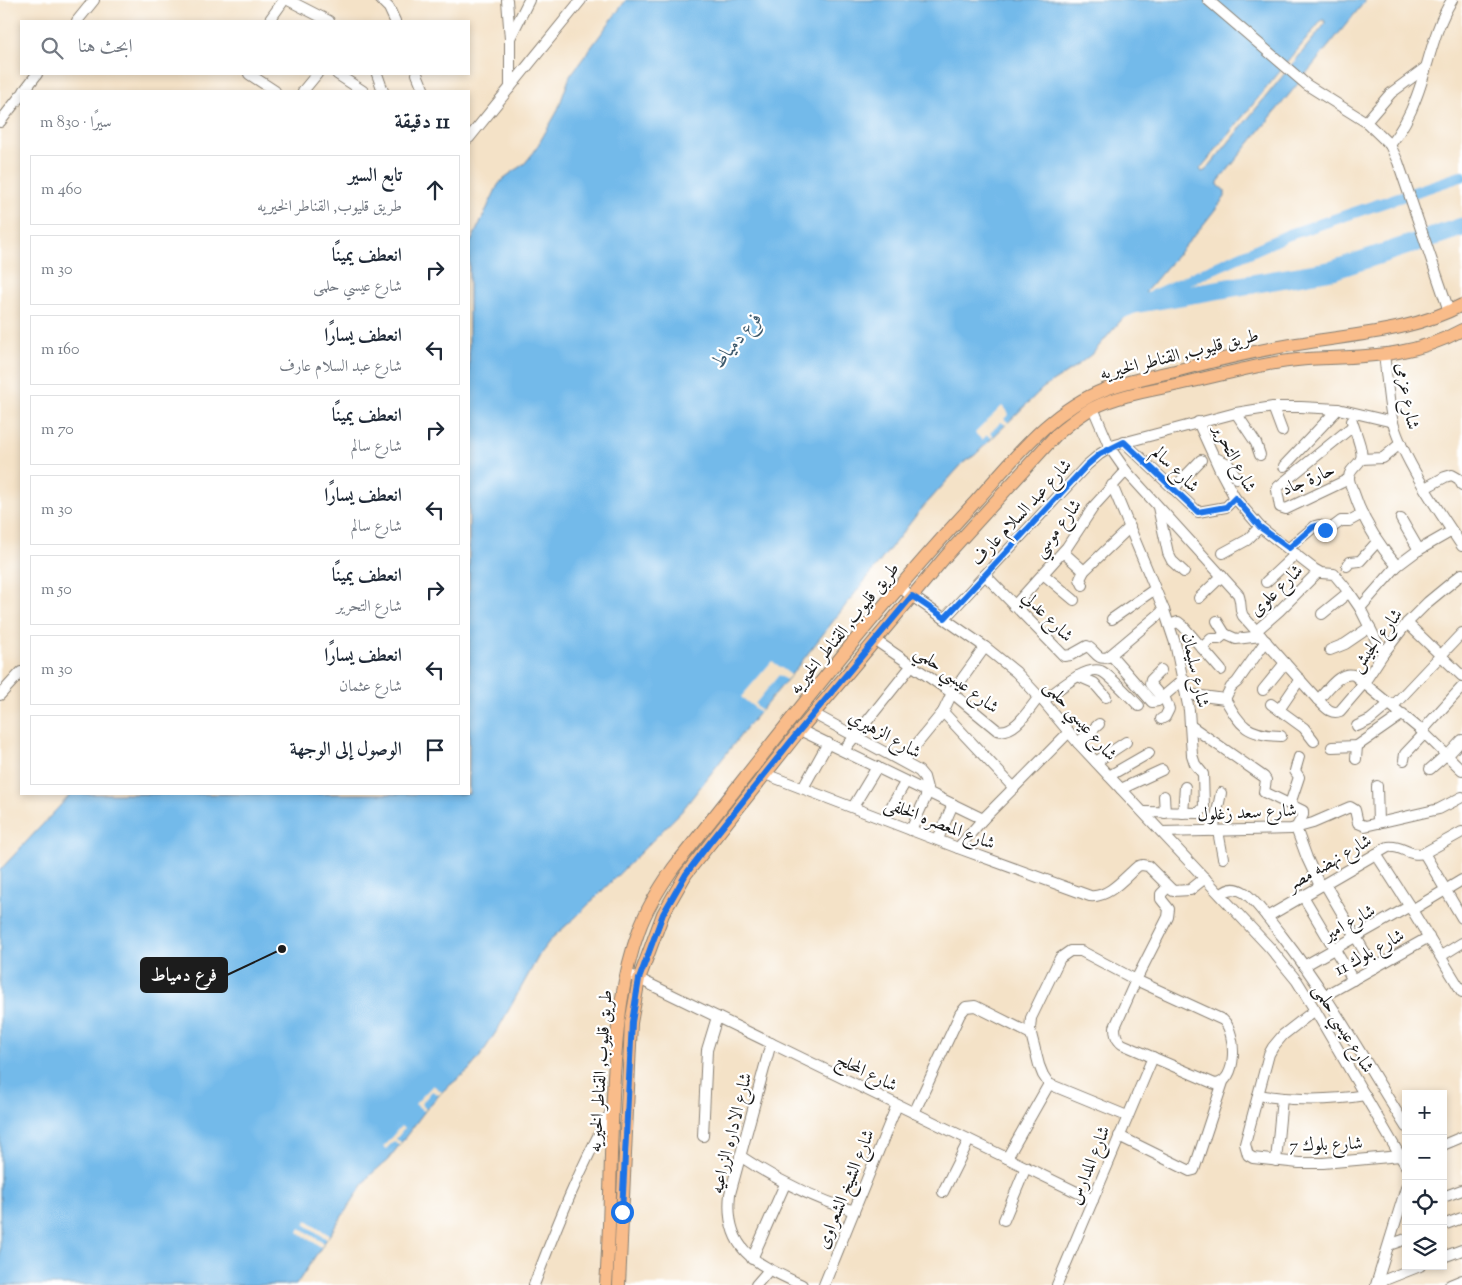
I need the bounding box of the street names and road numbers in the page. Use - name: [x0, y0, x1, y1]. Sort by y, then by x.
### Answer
- street label: طريق قليوب, القناطر الخيريه: [1097, 324, 1262, 388]
- street label: شارع عزمى: [1387, 361, 1425, 432]
- street label: شارع التحرير: [1204, 418, 1262, 498]
- street label: شارع سالم: [1144, 441, 1204, 500]
- street label: شارع عبد السلام عارف: [966, 454, 1080, 573]
- street label: حارة جاد: [1278, 458, 1340, 504]
- street label: شارع موسي: [1028, 494, 1091, 565]
- street label: طريق قليوب, القناطر الخيريه: [784, 558, 907, 701]
- street label: شارع علوى: [1245, 559, 1310, 624]
- street label: شارع عدلي: [1015, 586, 1078, 649]
- street label: شارع الجيش: [1345, 604, 1410, 679]
- street label: شارع سليمان: [1173, 631, 1215, 710]
- street label: شارع عيسي حلمي: [907, 640, 1004, 723]
- street label: شارع عيسي حلمى: [1035, 675, 1122, 769]
- street label: شارع الزهيري: [843, 705, 925, 766]
- street label: شارع المعصره الخلفى: [880, 792, 998, 858]
- street label: شارع سعد زغلول: [1197, 798, 1298, 830]
- street label: شارع نهضه مصر: [1281, 829, 1377, 900]
- street label: شارع امير: [1317, 899, 1381, 950]
- street label: شارع بلوك 11: [1330, 924, 1410, 984]
- street label: شارع عيسي حلمى: [1304, 979, 1379, 1080]
- street label: طريق قليوب, القناطر الخيريه: [583, 989, 621, 1153]
- street label: شارع المحلج: [831, 1048, 901, 1101]
- street label: شارع الاداره الزراعيه: [705, 1070, 761, 1197]
- street label: شارع المدارس: [1063, 1122, 1118, 1209]
- street label: شارع الشيخ الشعراوى: [811, 1126, 884, 1254]
- street label: شارع بلوك 7: [1289, 1132, 1363, 1160]

